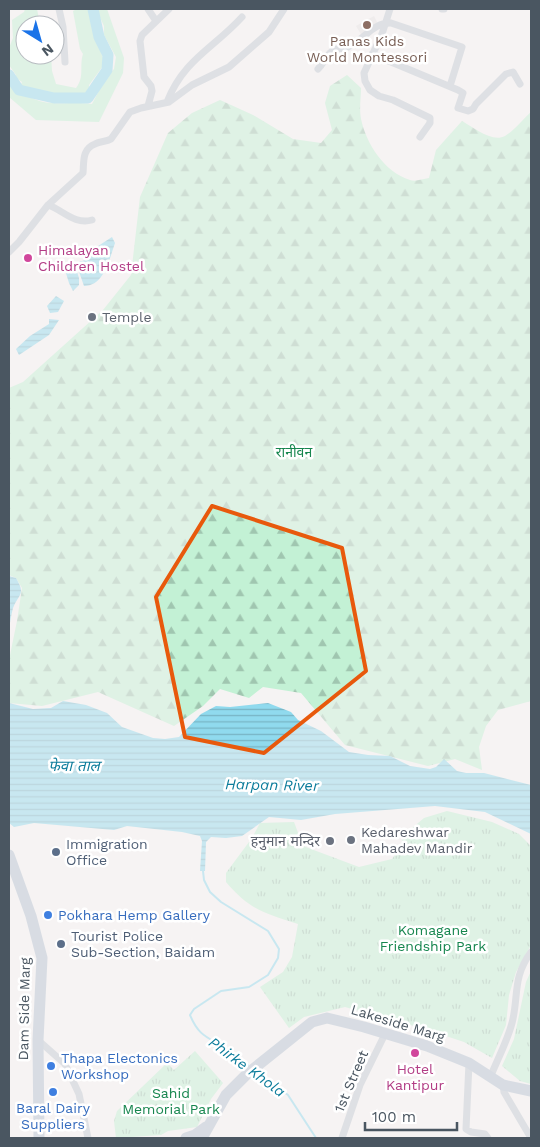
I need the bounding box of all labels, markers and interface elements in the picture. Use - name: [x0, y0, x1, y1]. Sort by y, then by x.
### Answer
- north arrow: [15, 15, 65, 65]
- marker: Panas Kids World Montessori: [361, 19, 373, 31]
- place label: Panas Kids World Montessori: [307, 33, 427, 65]
- text: N: [39, 41, 57, 60]
- place label: Himalayan Children Hostel: [38, 242, 145, 274]
- marker: Himalayan Children Hostel: [22, 252, 34, 264]
- place label: Temple: [102, 309, 151, 325]
- marker: Temple: [86, 311, 98, 323]
- park label: रानीवन: [276, 444, 312, 460]
- water label: फेवा ताल: [48, 757, 103, 775]
- water label: Harpan River: [225, 775, 320, 795]
- place label: Kedareshwar Mahadev Mandir: [361, 824, 473, 856]
- place label: हनुमान मन्दिर: [251, 833, 320, 851]
- marker: Kedareshwar Mahadev Mandir: [345, 834, 357, 846]
- marker: हनुमान मन्दिर: [324, 835, 336, 847]
- place label: Immigration Office: [66, 836, 148, 868]
- marker: Immigration Office: [50, 846, 62, 858]
- place label: Pokhara Hemp Gallery: [58, 907, 211, 923]
- marker: Pokhara Hemp Gallery: [42, 909, 54, 921]
- park label: Komagane Friendship Park: [380, 922, 486, 954]
- place label: Tourist Police Sub-Section, Baidam: [71, 928, 215, 960]
- marker: Tourist Police Sub-Section, Baidam: [55, 938, 67, 950]
- street label: Dam Side Marg: [15, 957, 33, 1061]
- street label: Lakeside Marg: [349, 1001, 447, 1045]
- water label: Phirke Khola: [205, 1033, 289, 1101]
- marker: Hotel Kantipur: [409, 1047, 421, 1059]
- street label: 1st Street: [331, 1048, 371, 1114]
- place label: Thapa Electonics Workshop: [61, 1050, 178, 1082]
- marker: Thapa Electonics Workshop: [45, 1060, 57, 1072]
- place label: Hotel Kantipur: [386, 1061, 444, 1093]
- park label: Sahid Memorial Park: [122, 1085, 220, 1117]
- marker: Baral Dairy Suppliers: [47, 1086, 59, 1098]
- place label: Baral Dairy Suppliers: [16, 1100, 91, 1132]
- scale bar: [365, 1100, 458, 1132]
- text: 100 m: [372, 1108, 416, 1126]

